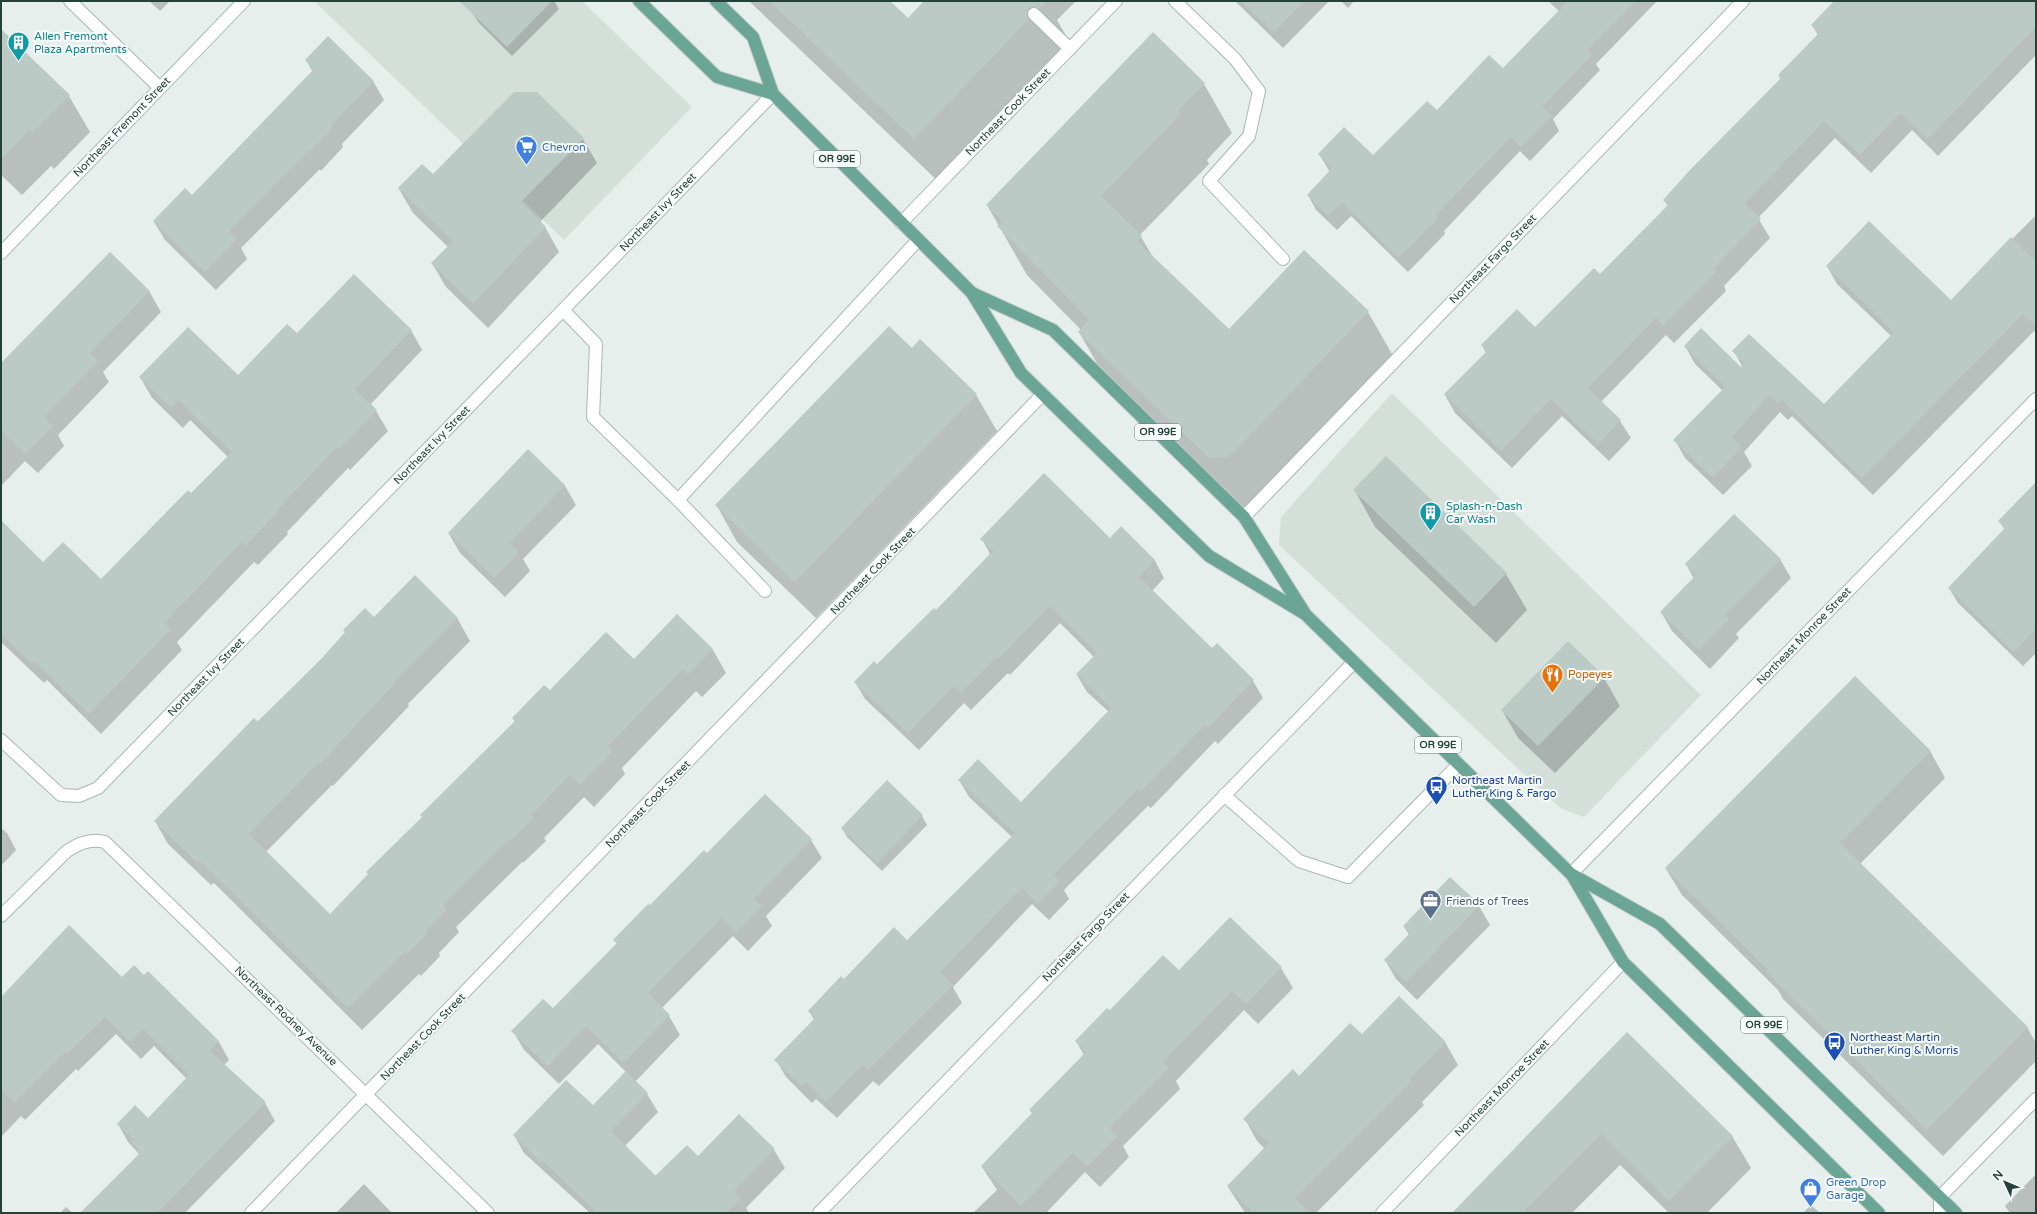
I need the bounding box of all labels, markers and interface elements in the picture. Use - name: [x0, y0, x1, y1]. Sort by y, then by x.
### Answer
- building icon: Allen Fremont Plaza Apartments: [5, 29, 31, 62]
- place label: Allen Fremont Plaza Apartments: [34, 30, 127, 56]
- street label: Northeast Cook Street: [963, 66, 1053, 158]
- street label: Northeast Fremont Street: [71, 74, 173, 180]
- supermarket icon: Chevron: [514, 134, 540, 167]
- place label: Chevron: [542, 141, 586, 154]
- road number: OR 99E: [814, 151, 860, 167]
- street label: Northeast Ivy Street: [617, 170, 699, 254]
- street label: Northeast Fargo Street: [1447, 212, 1539, 306]
- street label: Northeast Ivy Street: [391, 403, 473, 487]
- road number: OR 99E: [1135, 424, 1181, 440]
- building icon: Splash-n-Dash Car Wash: [1417, 499, 1443, 532]
- place label: Splash-n-Dash Car Wash: [1446, 500, 1523, 526]
- street label: Northeast Cook Street: [828, 525, 918, 617]
- street label: Northeast Monroe Street: [1754, 585, 1854, 687]
- street label: Northeast Ivy Street: [165, 635, 247, 719]
- restaurant icon: Popeyes: [1540, 661, 1566, 694]
- place label: Popeyes: [1568, 668, 1612, 681]
- road number: OR 99E: [1415, 737, 1461, 753]
- street label: Northeast Cook Street: [603, 758, 693, 850]
- bus stop icon: Northeast Martin Luther King & Fargo: [1424, 773, 1450, 806]
- place label: Northeast Martin Luther King & Fargo: [1452, 774, 1557, 800]
- office icon: Friends of Trees: [1418, 888, 1444, 921]
- street label: Northeast Fargo Street: [1040, 890, 1132, 984]
- place label: Friends of Trees: [1446, 895, 1529, 908]
- street label: Northeast Rodney Avenue: [232, 964, 340, 1068]
- street label: Northeast Cook Street: [378, 991, 468, 1083]
- road number: OR 99E: [1741, 1017, 1787, 1033]
- bus stop icon: Northeast Martin Luther King & Morris: [1822, 1030, 1848, 1063]
- place label: Northeast Martin Luther King & Morris: [1850, 1031, 1958, 1057]
- street label: Northeast Monroe Street: [1452, 1037, 1552, 1139]
- north arrow: [1985, 1162, 2025, 1202]
- text: N: [1990, 1168, 2006, 1183]
- shop icon: Green Drop Garage: [1798, 1175, 1824, 1208]
- place label: Green Drop Garage: [1826, 1176, 1886, 1202]

